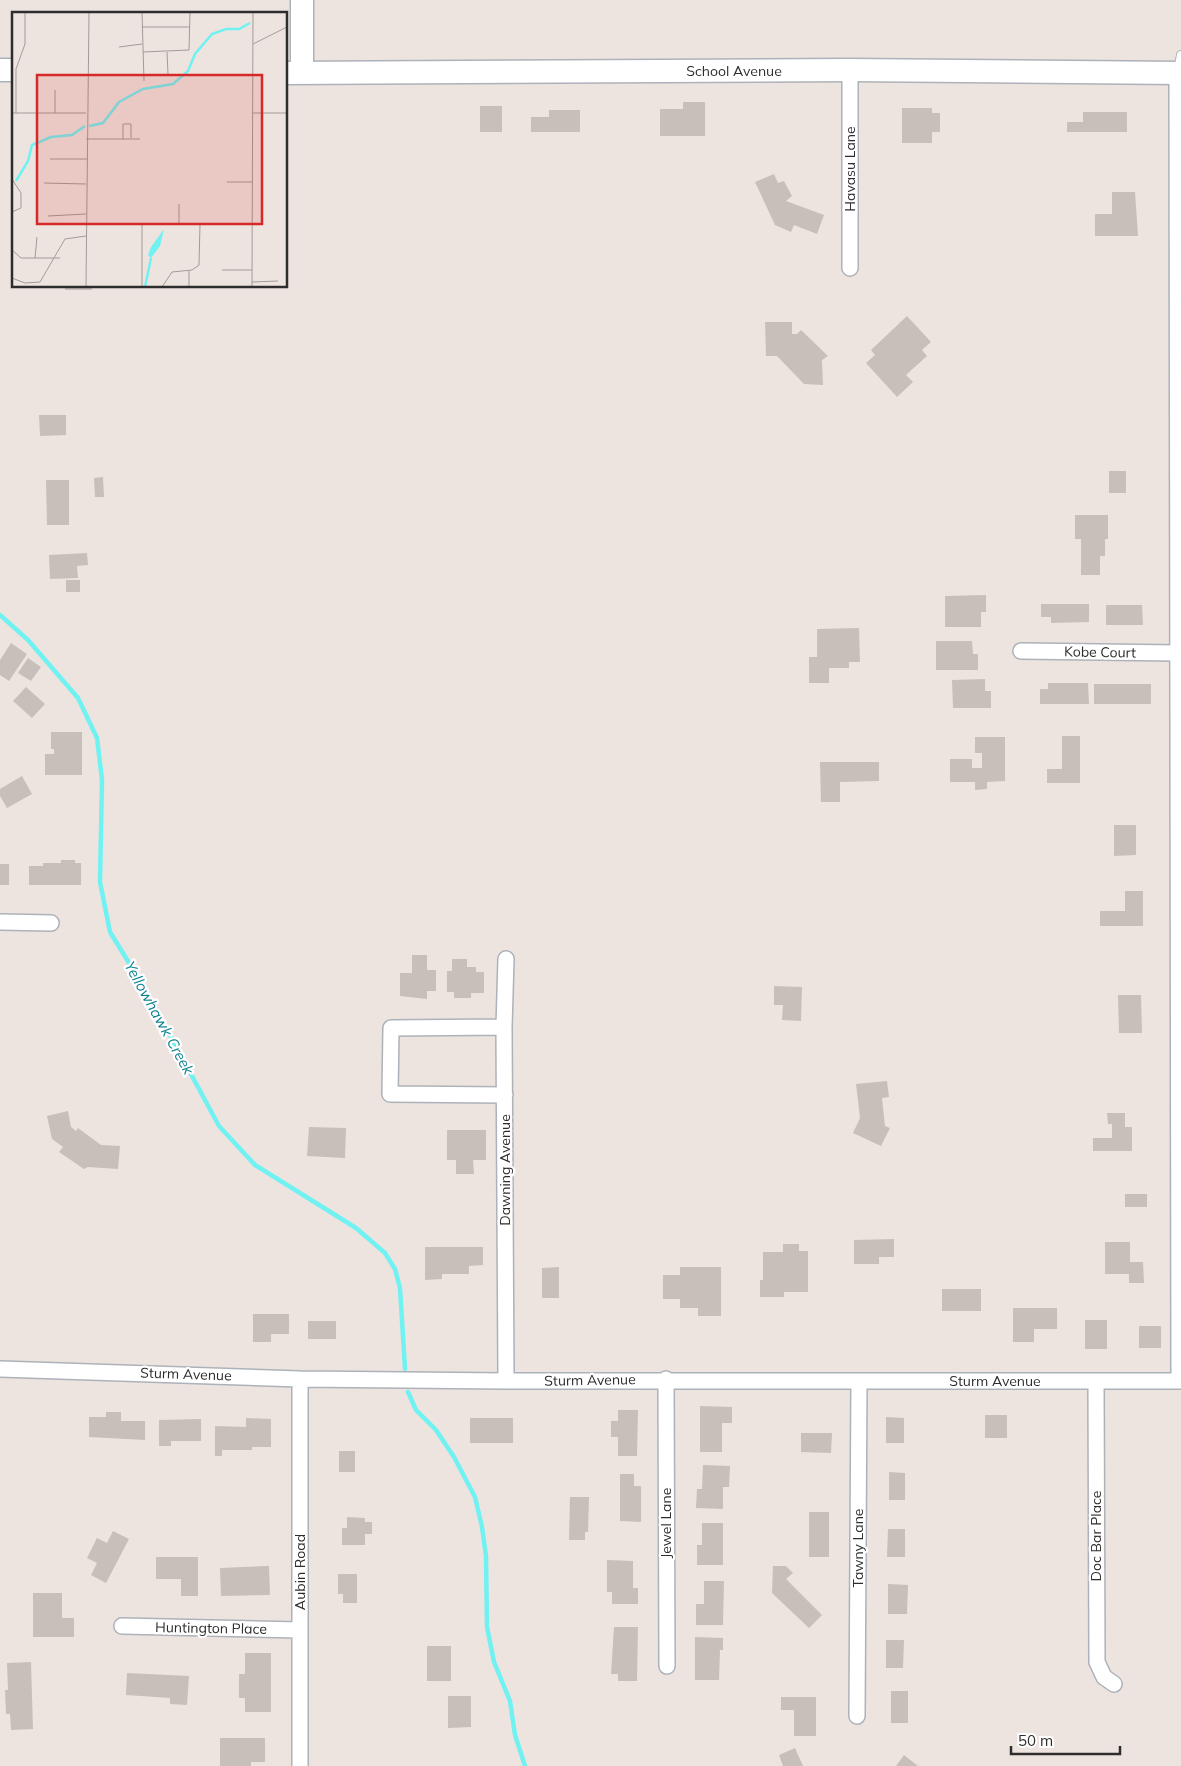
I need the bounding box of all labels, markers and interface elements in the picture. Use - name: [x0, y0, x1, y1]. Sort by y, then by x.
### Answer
- inset map: [12, 12, 288, 288]
- street label: School Avenue: [686, 62, 782, 80]
- street label: Havasu Lane: [841, 126, 859, 212]
- street label: Kobe Court: [1064, 642, 1136, 662]
- water label: Yellowhawk Creek: [120, 958, 199, 1079]
- street label: Dawning Avenue: [496, 1114, 514, 1226]
- street label: Sturm Avenue: [140, 1363, 232, 1385]
- street label: Sturm Avenue: [544, 1370, 636, 1390]
- street label: Sturm Avenue: [949, 1372, 1041, 1390]
- street label: Jewel Lane: [657, 1488, 675, 1558]
- street label: Doc Bar Place: [1087, 1491, 1105, 1581]
- street label: Tawny Lane: [849, 1509, 867, 1587]
- street label: Aubin Road: [291, 1534, 309, 1610]
- street label: Huntington Place: [155, 1618, 267, 1638]
- scale bar: [1011, 1724, 1120, 1756]
- text: 50 m: [1018, 1731, 1053, 1750]

